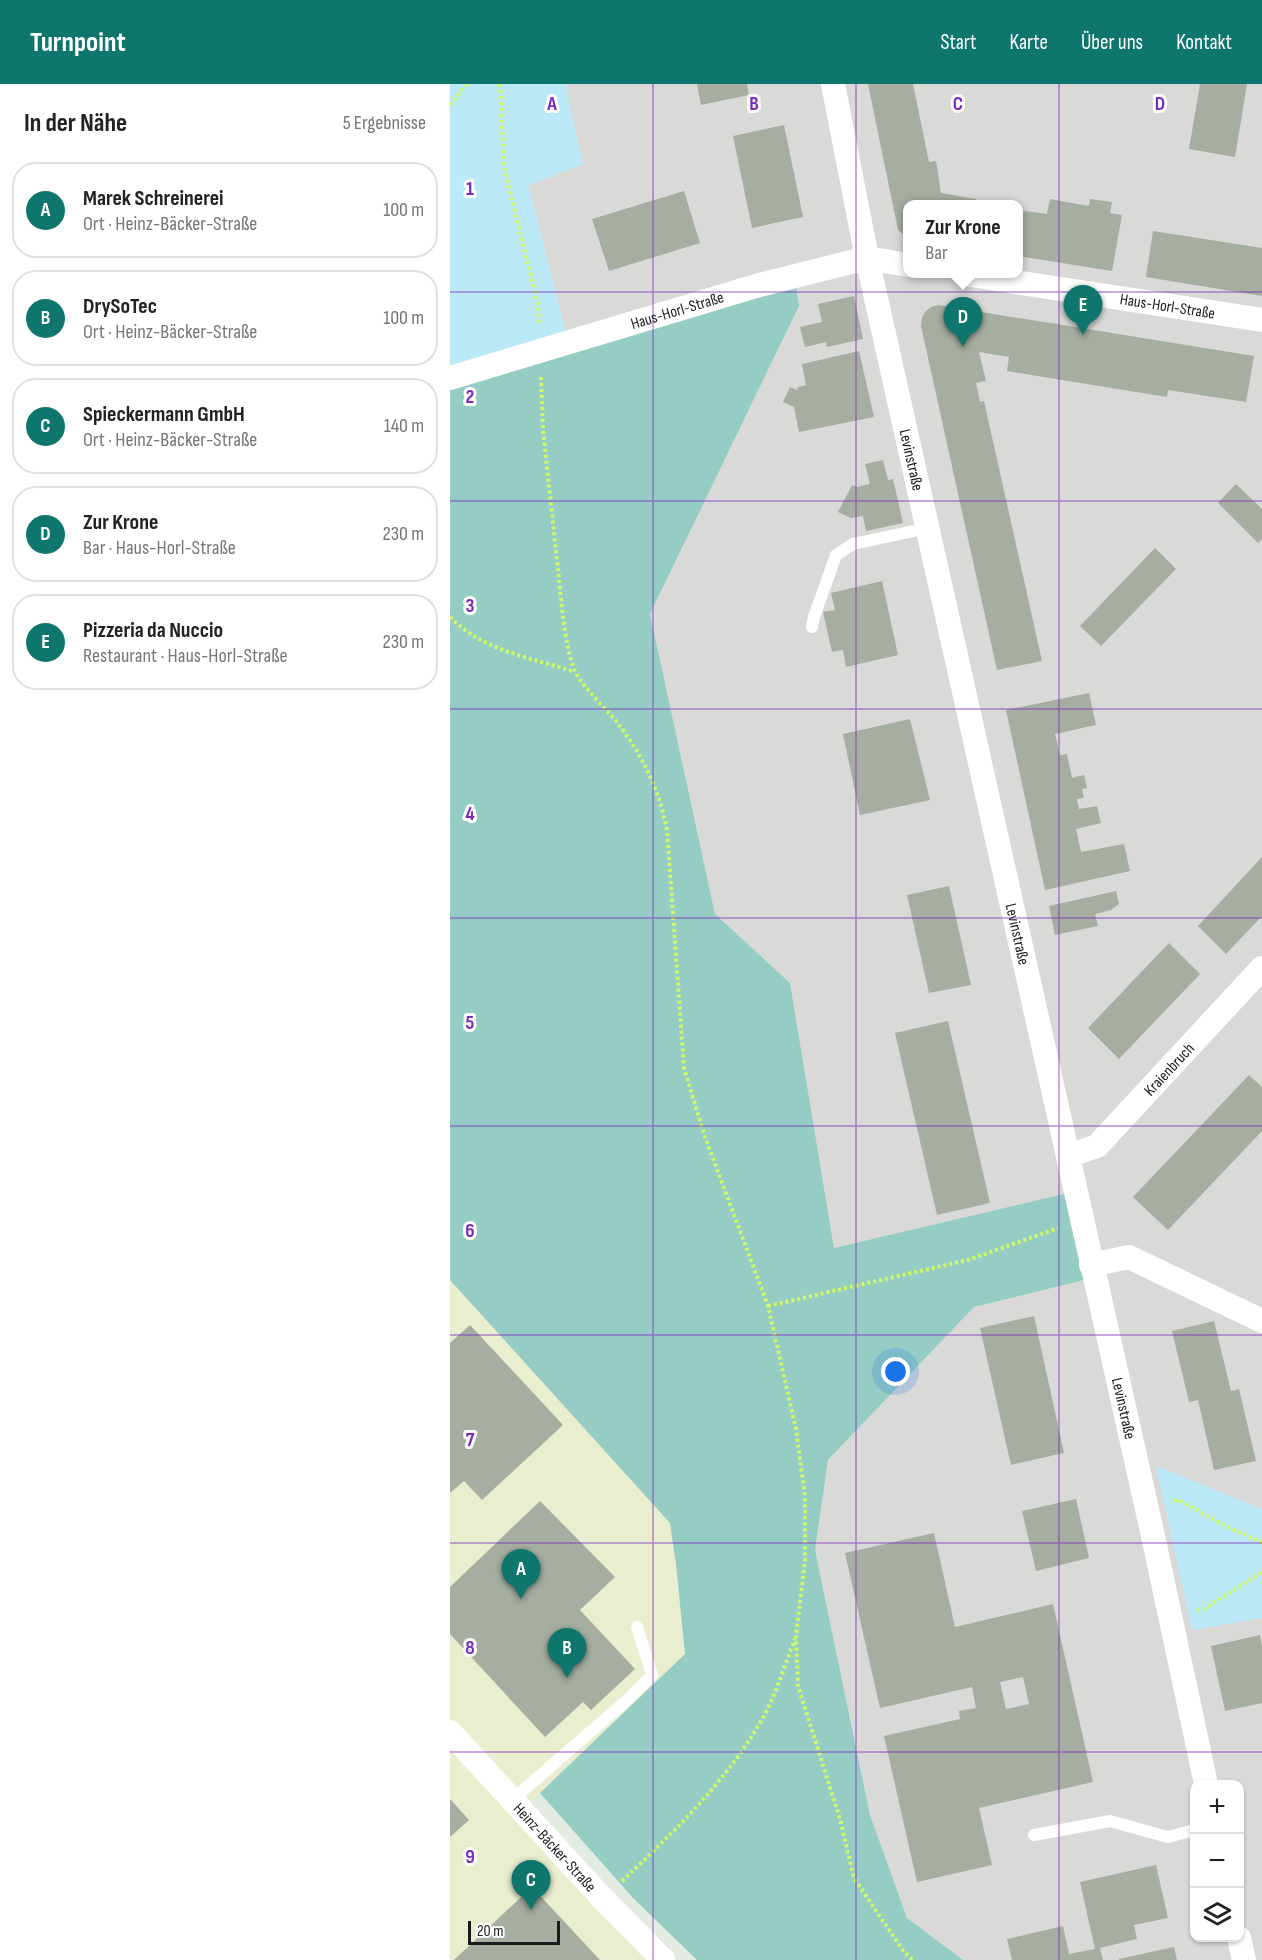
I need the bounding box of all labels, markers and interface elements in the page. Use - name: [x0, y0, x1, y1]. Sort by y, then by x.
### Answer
- text: Turnpoint: [30, 26, 126, 59]
- text: Start: [940, 30, 977, 55]
- text: Karte: [1010, 30, 1048, 55]
- text: Über uns: [1081, 30, 1143, 55]
- text: Kontakt: [1176, 30, 1232, 55]
- text: A: [546, 92, 557, 116]
- text: B: [749, 92, 759, 116]
- text: C: [953, 92, 963, 116]
- text: D: [1155, 92, 1165, 116]
- text: In der Nähe: [24, 108, 127, 139]
- text: 5 Ergebnisse: [343, 111, 426, 135]
- text: 1: [466, 177, 474, 201]
- text: Marek Schreinerei: [83, 185, 224, 212]
- text: A: [41, 198, 50, 222]
- text: 100 m: [383, 198, 424, 222]
- popup: [903, 200, 1023, 278]
- text: Ort · Heinz-Bäcker-Straße: [83, 212, 257, 236]
- text: Zur Krone: [925, 214, 1001, 241]
- text: Bar: [925, 241, 948, 265]
- pin: E: [1064, 286, 1102, 335]
- street label: Haus-Horl-Straße: [629, 288, 726, 334]
- street label: Haus-Horl-Straße: [1118, 290, 1216, 324]
- text: DrySoTec: [83, 293, 157, 320]
- pin: D: [944, 298, 982, 347]
- text: B: [41, 306, 50, 330]
- text: 100 m: [383, 306, 424, 330]
- text: Ort · Heinz-Bäcker-Straße: [83, 320, 257, 344]
- text: 2: [466, 385, 474, 409]
- text: Spieckermann GmbH: [83, 401, 245, 428]
- text: C: [40, 414, 51, 438]
- text: 140 m: [384, 414, 424, 438]
- street label: Levinstraße: [895, 427, 927, 493]
- text: Ort · Heinz-Bäcker-Straße: [83, 428, 257, 452]
- text: Zur Krone: [83, 509, 158, 536]
- text: D: [40, 522, 51, 546]
- text: 230 m: [382, 522, 424, 546]
- text: Bar · Haus-Horl-Straße: [83, 536, 236, 560]
- text: 3: [466, 594, 475, 618]
- text: Pizzeria da Nuccio: [83, 617, 223, 644]
- text: E: [41, 630, 50, 654]
- text: 230 m: [382, 630, 424, 654]
- text: Restaurant · Haus-Horl-Straße: [83, 644, 288, 668]
- text: 4: [465, 802, 475, 826]
- street label: Levinstraße: [1001, 902, 1033, 967]
- text: 5: [466, 1011, 475, 1035]
- street label: Kraienbruch: [1141, 1039, 1199, 1100]
- text: 6: [465, 1219, 475, 1243]
- your location: [881, 1357, 910, 1386]
- street label: Levinstraße: [1107, 1376, 1139, 1441]
- text: 7: [466, 1428, 475, 1452]
- pin: A: [502, 1550, 540, 1599]
- pin: B: [548, 1628, 586, 1678]
- text: 8: [465, 1636, 475, 1660]
- map controls: [1190, 1780, 1244, 1942]
- button: +: [1190, 1780, 1244, 1834]
- street label: Heinz-Bäcker-Straße: [509, 1800, 600, 1896]
- button: −: [1190, 1834, 1244, 1888]
- text: 9: [465, 1845, 475, 1869]
- pin: C: [512, 1860, 550, 1910]
- button: layers: [1190, 1888, 1244, 1942]
- scale bar: [468, 1918, 560, 1946]
- text: 20 m: [477, 1922, 504, 1941]

